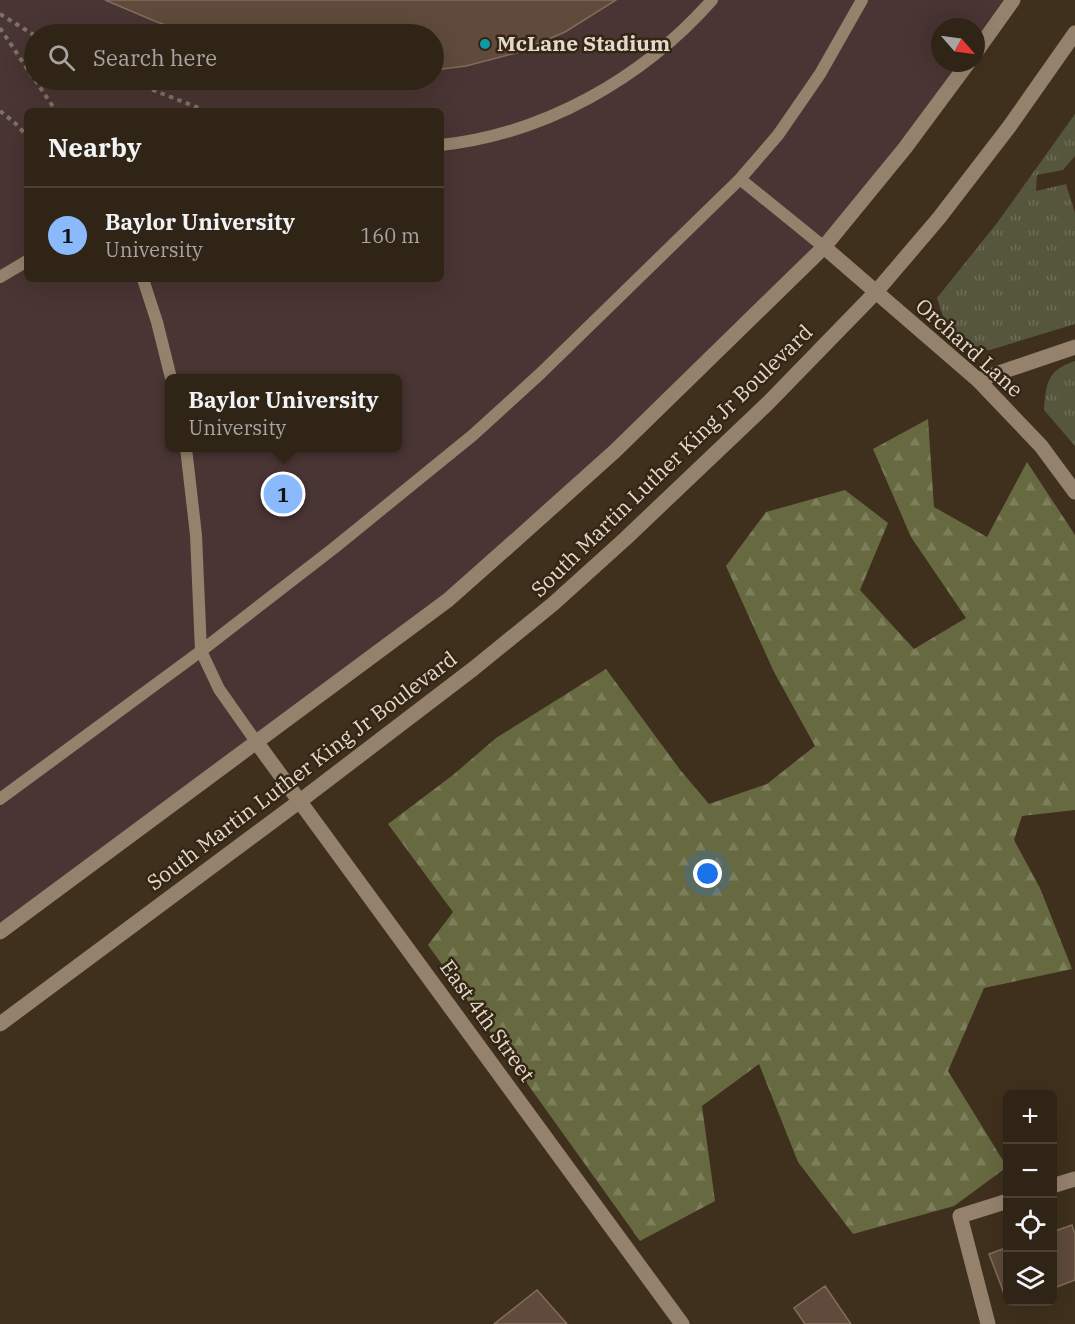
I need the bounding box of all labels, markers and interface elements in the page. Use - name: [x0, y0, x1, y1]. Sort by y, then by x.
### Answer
- north arrow: [931, 18, 985, 72]
- search box: [24, 24, 444, 90]
- place label: McLane Stadium: [497, 29, 670, 57]
- marker: McLane Stadium: [478, 37, 492, 51]
- icon: search: [45, 41, 78, 74]
- text: Search here: [93, 43, 217, 72]
- text: Nearby: [48, 130, 142, 164]
- text: Baylor University: [105, 207, 295, 236]
- text: 1: [62, 222, 74, 249]
- text: 160 m: [360, 222, 420, 249]
- text: University: [105, 236, 203, 263]
- street label: Orchard Lane: [910, 292, 1029, 403]
- street label: South Martin Luther King Jr Boulevard: [524, 318, 818, 603]
- popup: [165, 374, 402, 452]
- text: Baylor University: [189, 385, 378, 414]
- text: University: [189, 414, 286, 441]
- pin: 1: [264, 472, 302, 516]
- street label: South Martin Luther King Jr Boulevard: [141, 644, 462, 896]
- your location: [693, 859, 722, 888]
- street label: East 4th Street: [434, 954, 542, 1087]
- map controls: [1003, 1090, 1057, 1306]
- button: +: [1003, 1090, 1057, 1144]
- button: −: [1003, 1144, 1057, 1198]
- button: locate: [1003, 1198, 1057, 1252]
- button: layers: [1003, 1252, 1057, 1306]

